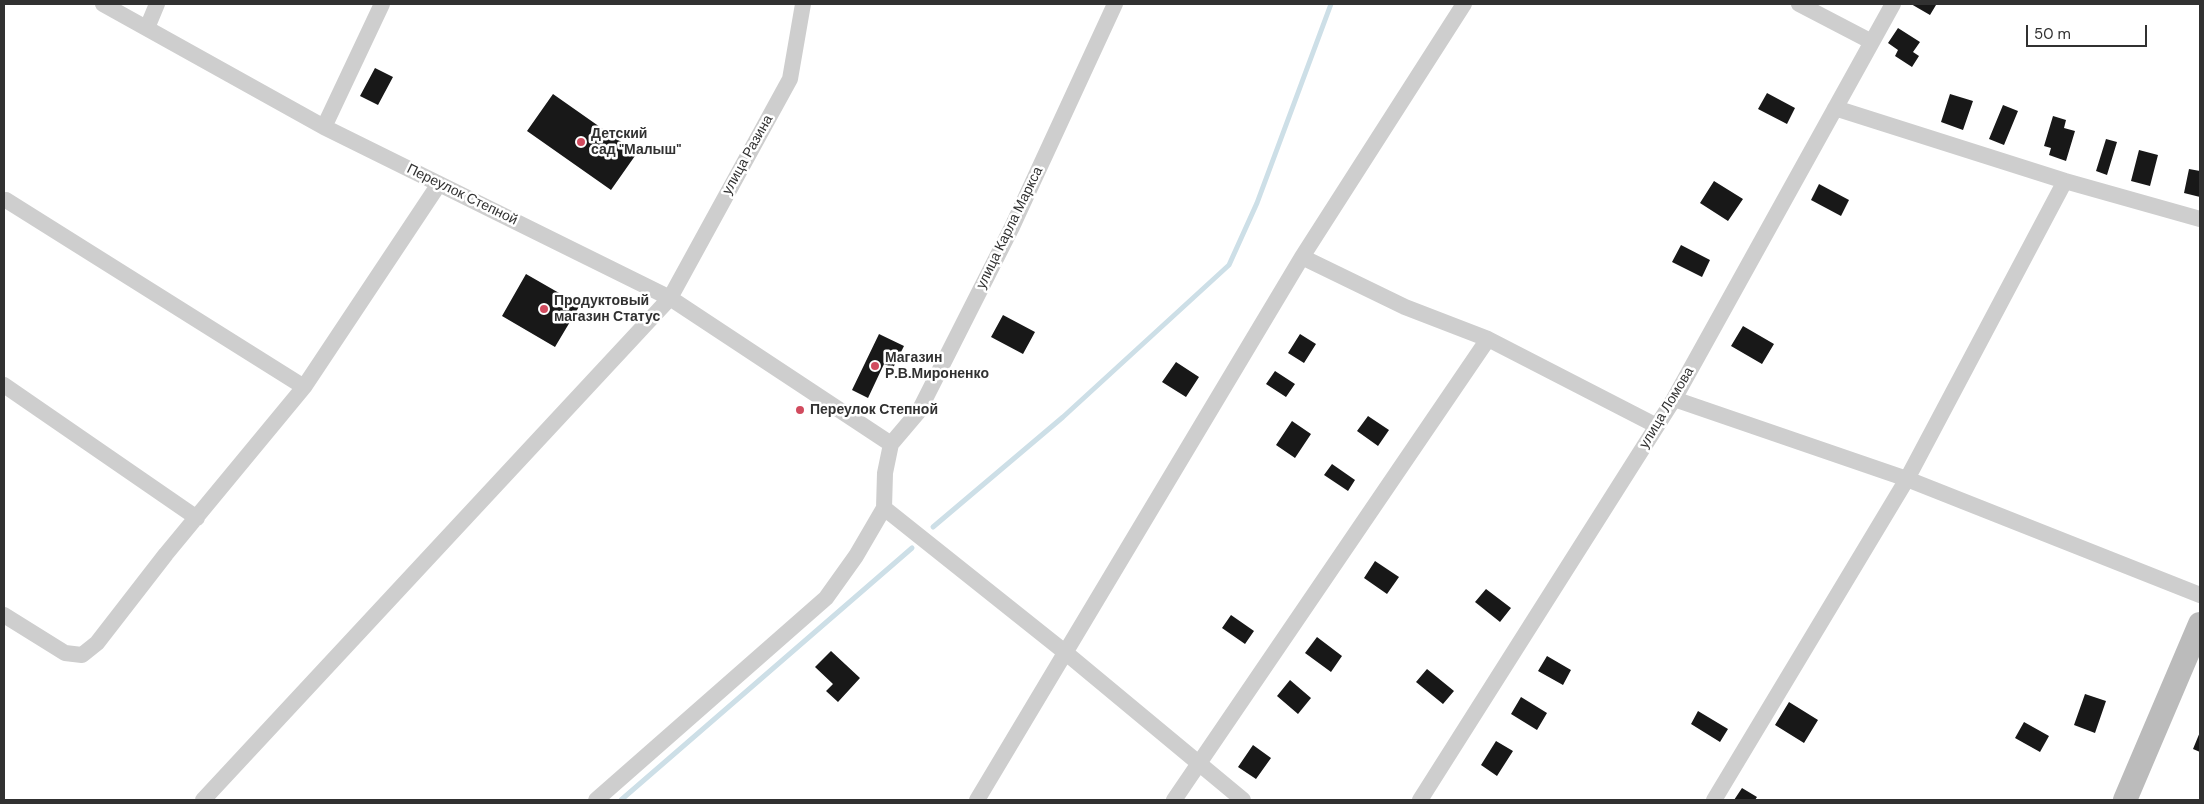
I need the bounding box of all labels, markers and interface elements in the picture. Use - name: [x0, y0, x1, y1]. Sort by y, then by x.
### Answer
- scale bar: [2029, 15, 2150, 47]
- text: 50 m: [2034, 24, 2071, 44]
- street label: улица Разина: [719, 112, 777, 198]
- place label: Детский сад "Малыш": [591, 126, 681, 158]
- marker: Детский сад "Малыш": [575, 136, 587, 148]
- street label: Переулок Степной: [404, 161, 520, 229]
- street label: улица Карла Маркса: [973, 164, 1047, 292]
- place label: Продуктовый магазин Статус: [554, 293, 660, 326]
- marker: Продуктовый магазин Статус: [538, 303, 550, 315]
- place label: Магазин Р.В.Мироненко: [885, 350, 989, 382]
- marker: Магазин Р.В.Мироненко: [869, 360, 881, 372]
- street label: улица Ломова: [1636, 364, 1698, 452]
- place label: Переулок Степной: [810, 402, 938, 418]
- marker: Переулок Степной: [794, 404, 806, 416]

